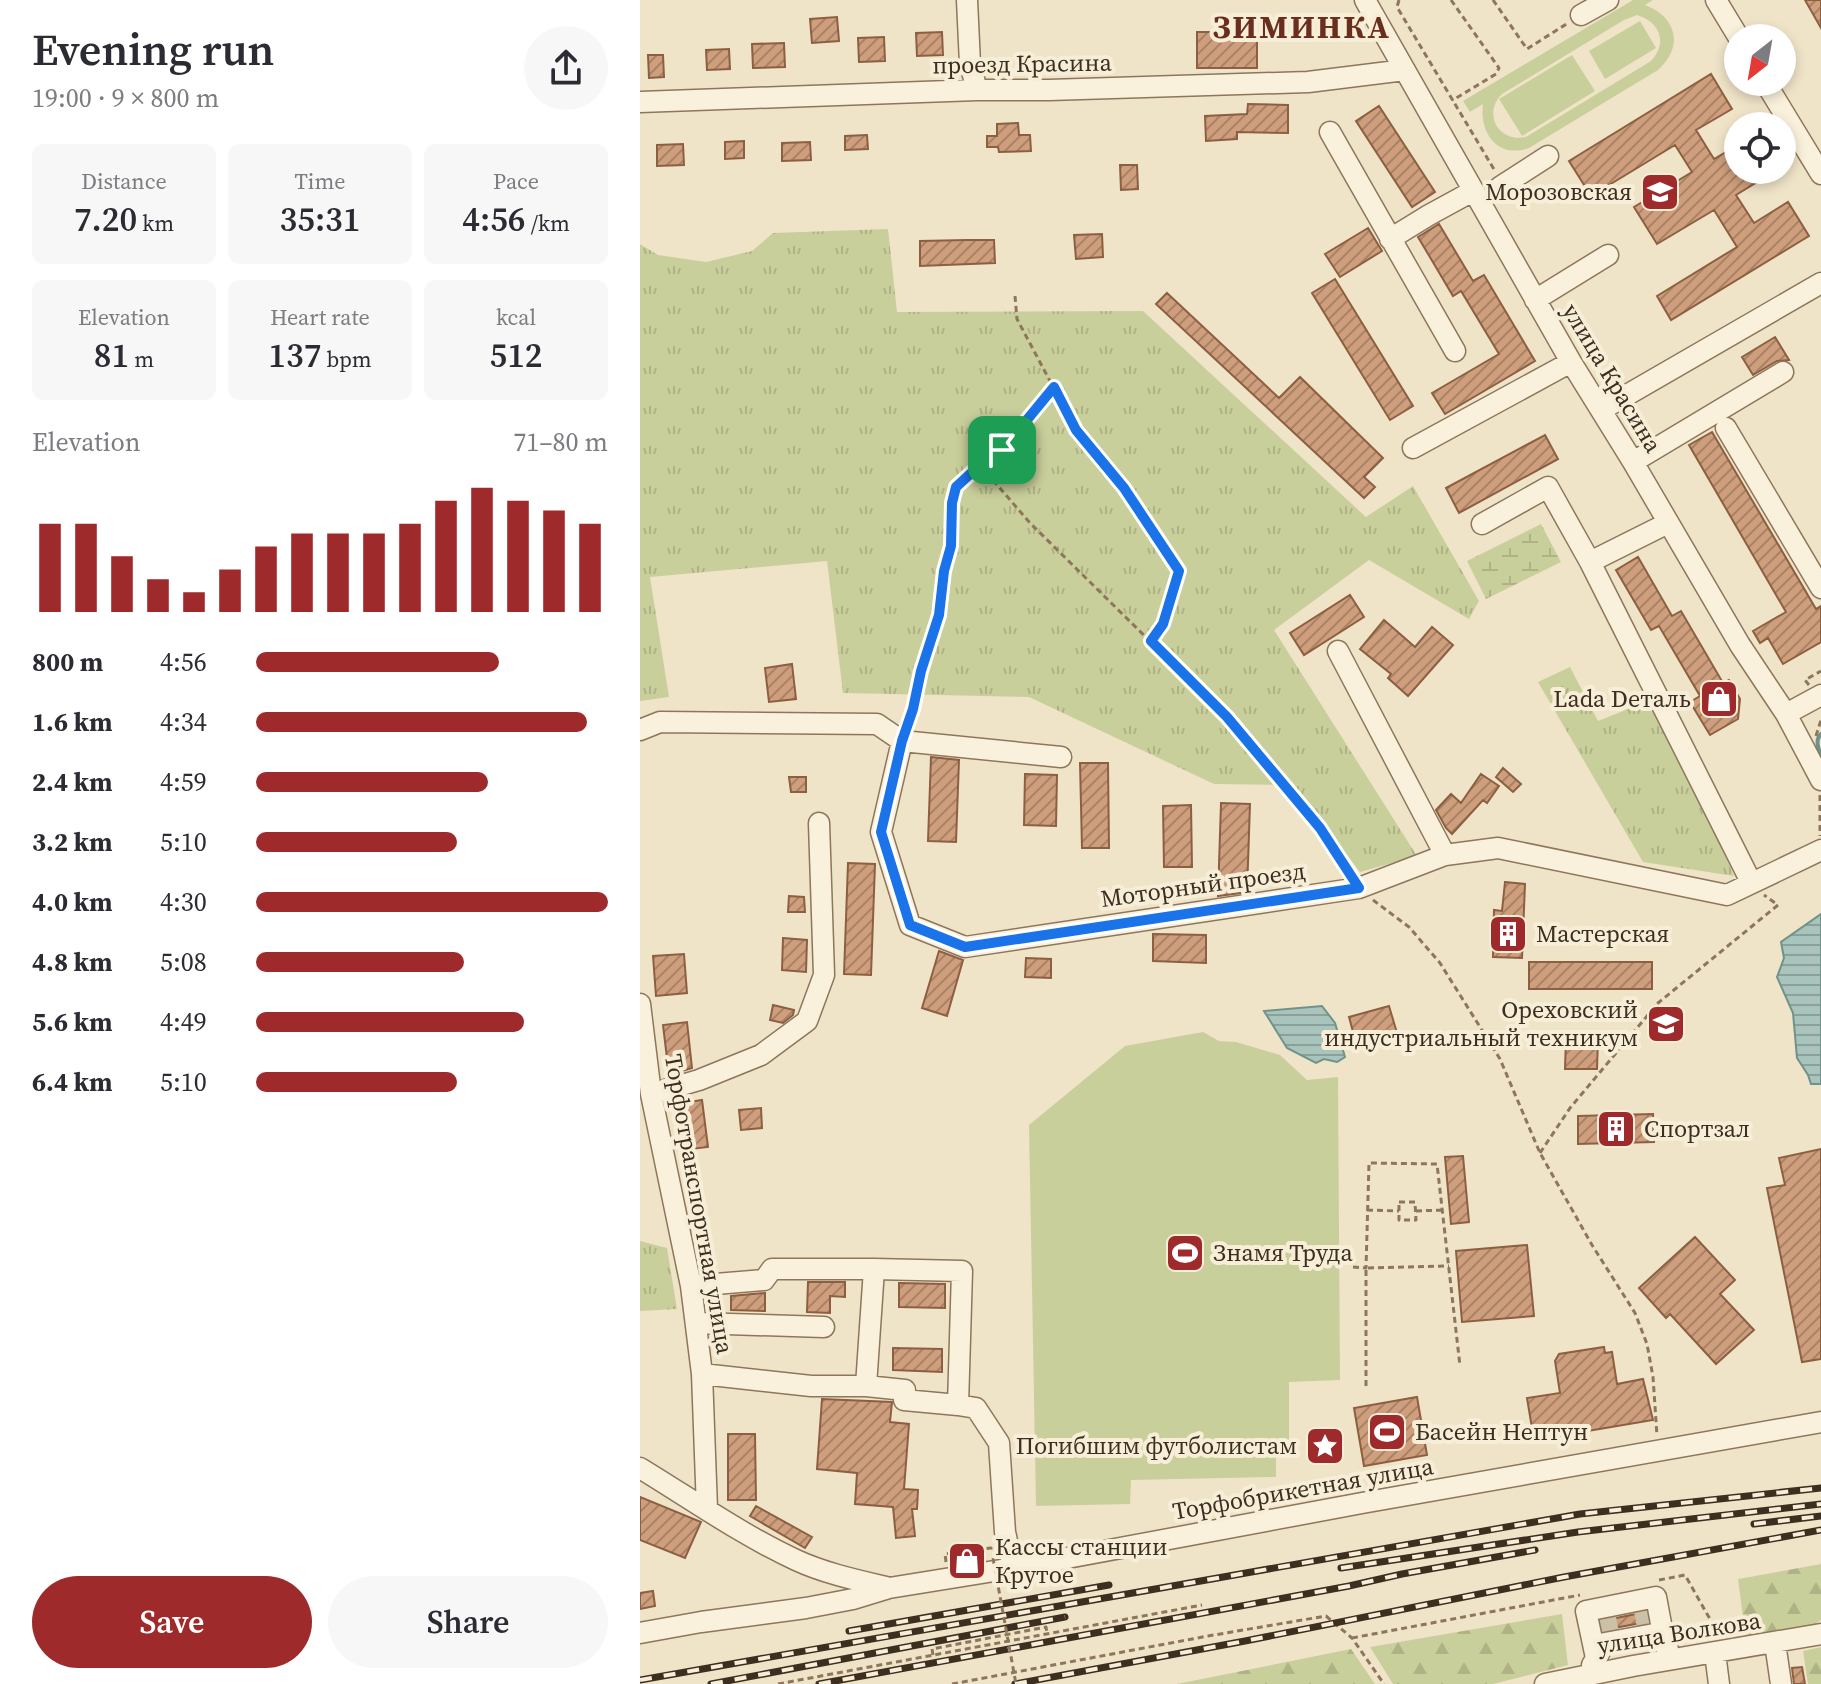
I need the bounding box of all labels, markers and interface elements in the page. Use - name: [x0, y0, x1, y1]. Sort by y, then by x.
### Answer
- district label: ЗИМИНКА: [1213, 5, 1391, 49]
- text: Evening run: [32, 19, 274, 80]
- north arrow: [1724, 24, 1796, 96]
- map controls: [1724, 24, 1796, 184]
- button: share: [524, 26, 608, 110]
- street label: проезд Красина: [932, 45, 1113, 82]
- text: 19:00 · 9 × 800 m: [32, 80, 219, 116]
- button: locate: [1724, 112, 1796, 184]
- text: Distance: [81, 166, 167, 196]
- text: Time: [295, 166, 345, 196]
- text: Pace: [493, 166, 539, 196]
- school or university icon: Морозовская: [1639, 171, 1681, 213]
- place label: Морозовская: [1485, 175, 1632, 208]
- text: 7.20: [74, 196, 137, 242]
- text: 35:31: [280, 196, 360, 242]
- text: 4:56: [462, 196, 526, 242]
- text: km: [137, 208, 174, 238]
- text: /km: [526, 208, 570, 238]
- street label: улица Красина: [1555, 297, 1670, 459]
- text: Elevation: [78, 302, 170, 332]
- text: Heart rate: [270, 302, 370, 332]
- text: kcal: [496, 302, 536, 332]
- text: 81: [94, 332, 129, 378]
- text: 137: [268, 332, 321, 378]
- text: 512: [489, 332, 543, 378]
- text: m: [129, 344, 154, 374]
- text: bpm: [321, 344, 372, 374]
- pin: [968, 416, 1036, 484]
- text: Elevation: [32, 424, 141, 460]
- text: 71–80 m: [513, 424, 608, 460]
- icon: arrive: [980, 428, 1024, 472]
- text: 800 m: [32, 644, 103, 680]
- text: 4:56: [160, 644, 207, 680]
- shop icon: Lada Dеталь: [1698, 678, 1740, 720]
- place label: Lada Dеталь: [1553, 682, 1691, 715]
- text: 1.6 km: [32, 704, 113, 740]
- text: 4:34: [160, 704, 207, 740]
- text: 2.4 km: [32, 764, 113, 800]
- text: 4:59: [160, 764, 207, 800]
- text: 3.2 km: [32, 824, 113, 860]
- text: 5:10: [160, 824, 207, 860]
- street label: Моторный проезд: [1098, 854, 1307, 915]
- text: 4.0 km: [32, 884, 113, 920]
- text: 4:30: [160, 884, 207, 920]
- building icon: Мастерская: [1487, 913, 1529, 955]
- place label: Мастерская: [1536, 917, 1669, 950]
- text: 4.8 km: [32, 944, 113, 980]
- text: 5:08: [160, 944, 207, 980]
- place label: Ореховский индустриальный техникум: [1324, 993, 1638, 1054]
- school or university icon: Ореховский индустриальный техникум: [1645, 1003, 1687, 1045]
- text: 5.6 km: [32, 1004, 113, 1040]
- text: 4:49: [160, 1004, 207, 1040]
- street label: Торфотранспортная улица: [657, 1052, 742, 1357]
- text: 6.4 km: [32, 1064, 113, 1100]
- text: 5:10: [160, 1064, 207, 1100]
- building icon: Спортзал: [1595, 1108, 1637, 1150]
- place label: Спортзал: [1644, 1112, 1750, 1145]
- sports icon: Знамя Труда: [1164, 1232, 1206, 1274]
- place label: Знамя Труда: [1213, 1236, 1353, 1269]
- sports icon: Басейн Нептун: [1366, 1411, 1408, 1453]
- place label: Басейн Нептун: [1415, 1415, 1588, 1448]
- place icon: Погибшим футболистам: [1304, 1425, 1346, 1467]
- place label: Погибшим футболистам: [1016, 1429, 1297, 1462]
- street label: Торфобрикетная улица: [1170, 1449, 1437, 1528]
- place label: Кассы станции Крутое: [995, 1530, 1167, 1591]
- shop icon: Кассы станции Крутое: [946, 1540, 988, 1582]
- button: Save: [32, 1576, 312, 1668]
- button: Share: [328, 1576, 608, 1668]
- street label: улица Волкова: [1595, 1603, 1764, 1662]

